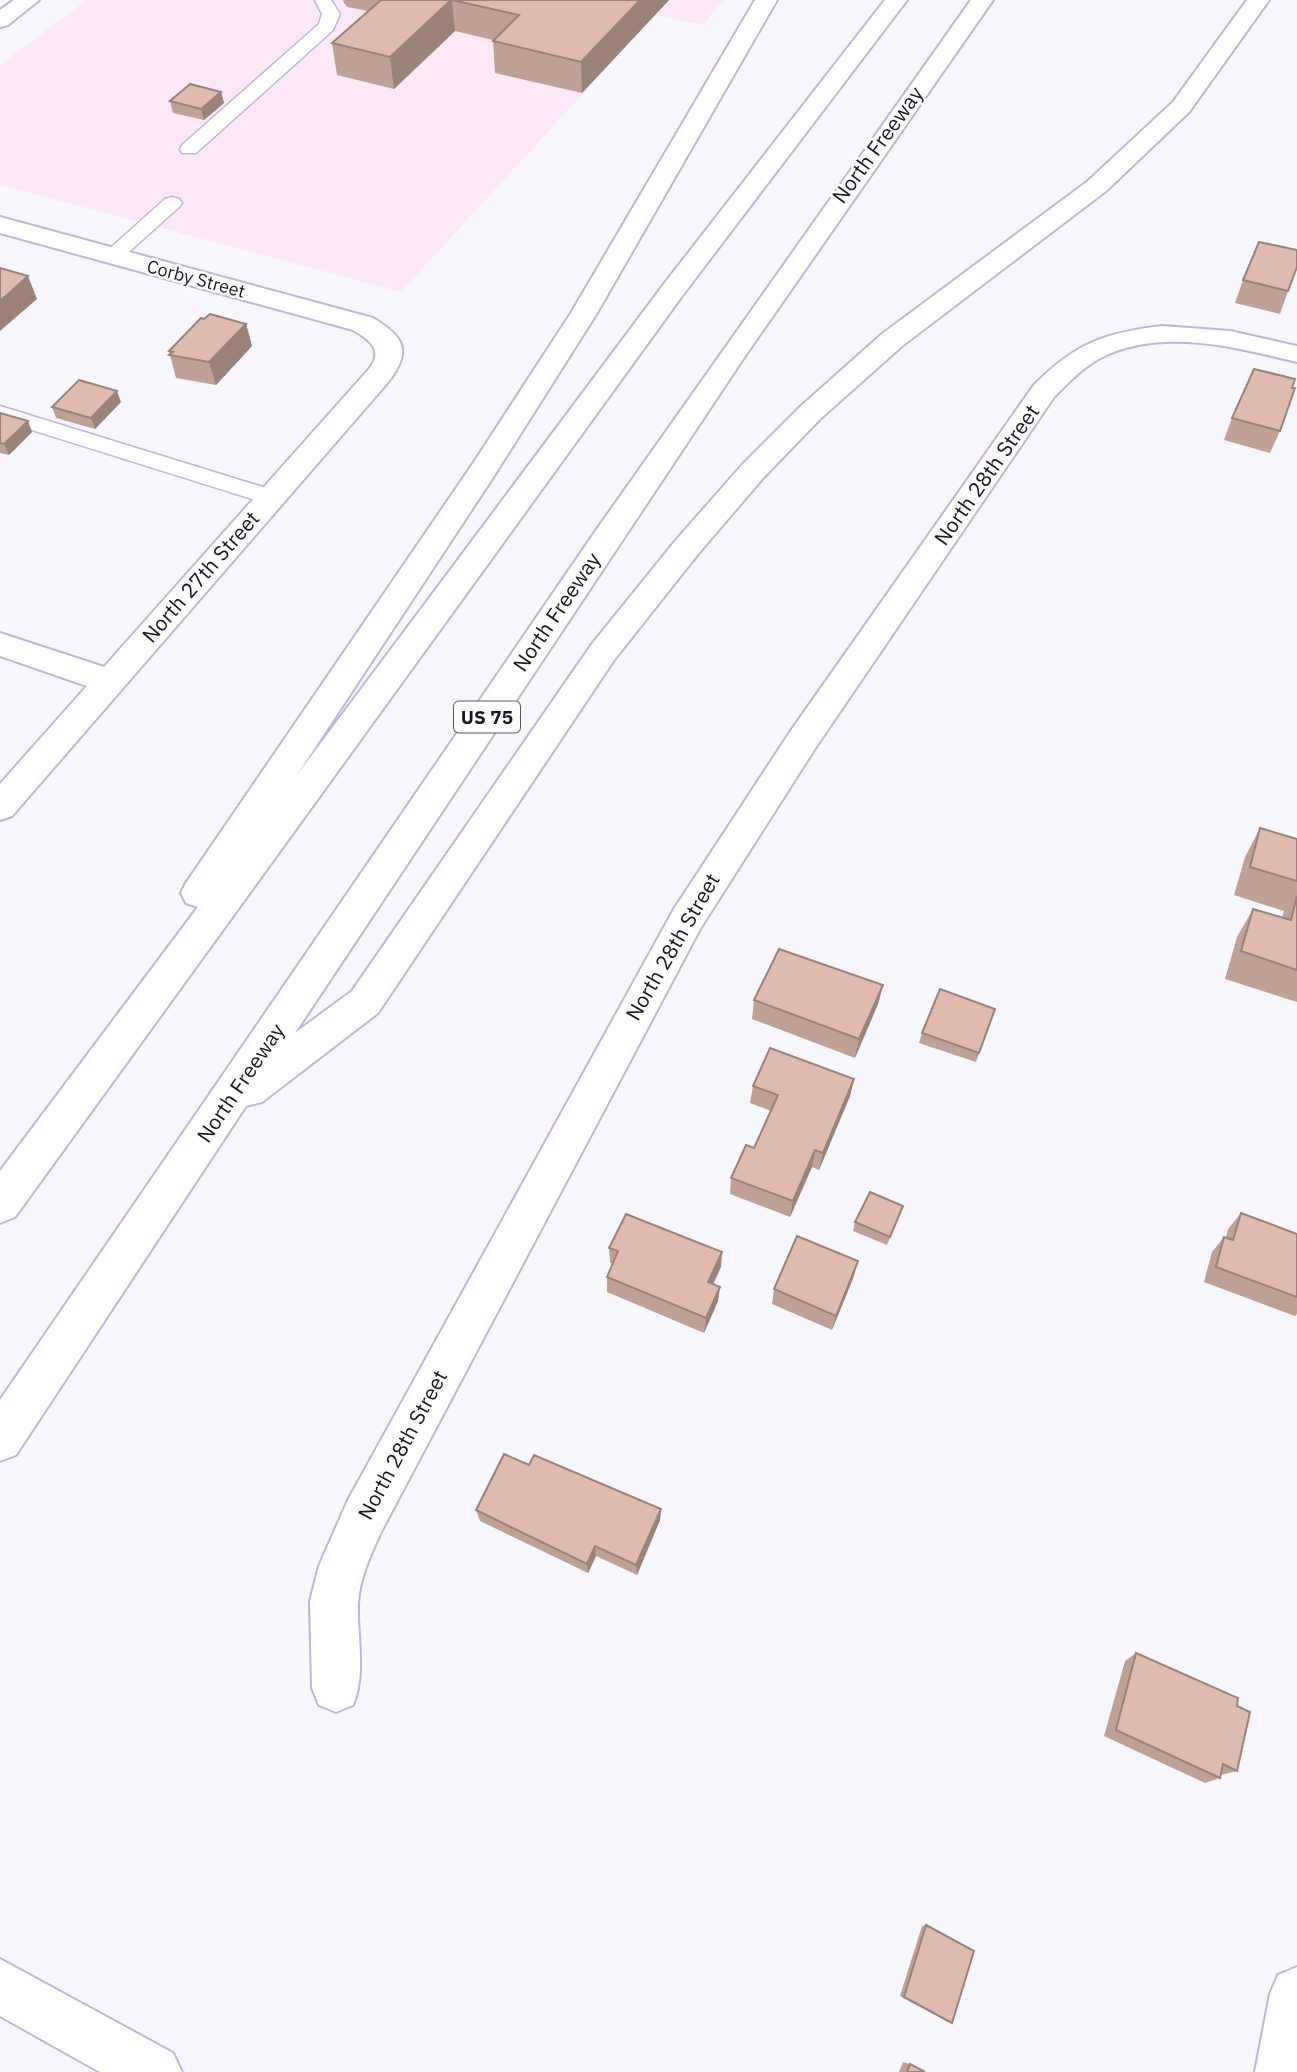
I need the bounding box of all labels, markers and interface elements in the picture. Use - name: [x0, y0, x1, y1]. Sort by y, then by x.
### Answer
- street label: North Freeway: [825, 80, 929, 208]
- street label: Corby Street: [144, 254, 248, 303]
- street label: North 28th Street: [927, 399, 1045, 550]
- street label: North 27th Street: [135, 505, 265, 648]
- street label: North Freeway: [506, 546, 607, 676]
- road number: US 75: [454, 702, 520, 732]
- street label: North 28th Street: [619, 868, 726, 1025]
- street label: North Freeway: [190, 1017, 291, 1147]
- street label: North 28th Street: [351, 1365, 453, 1524]

